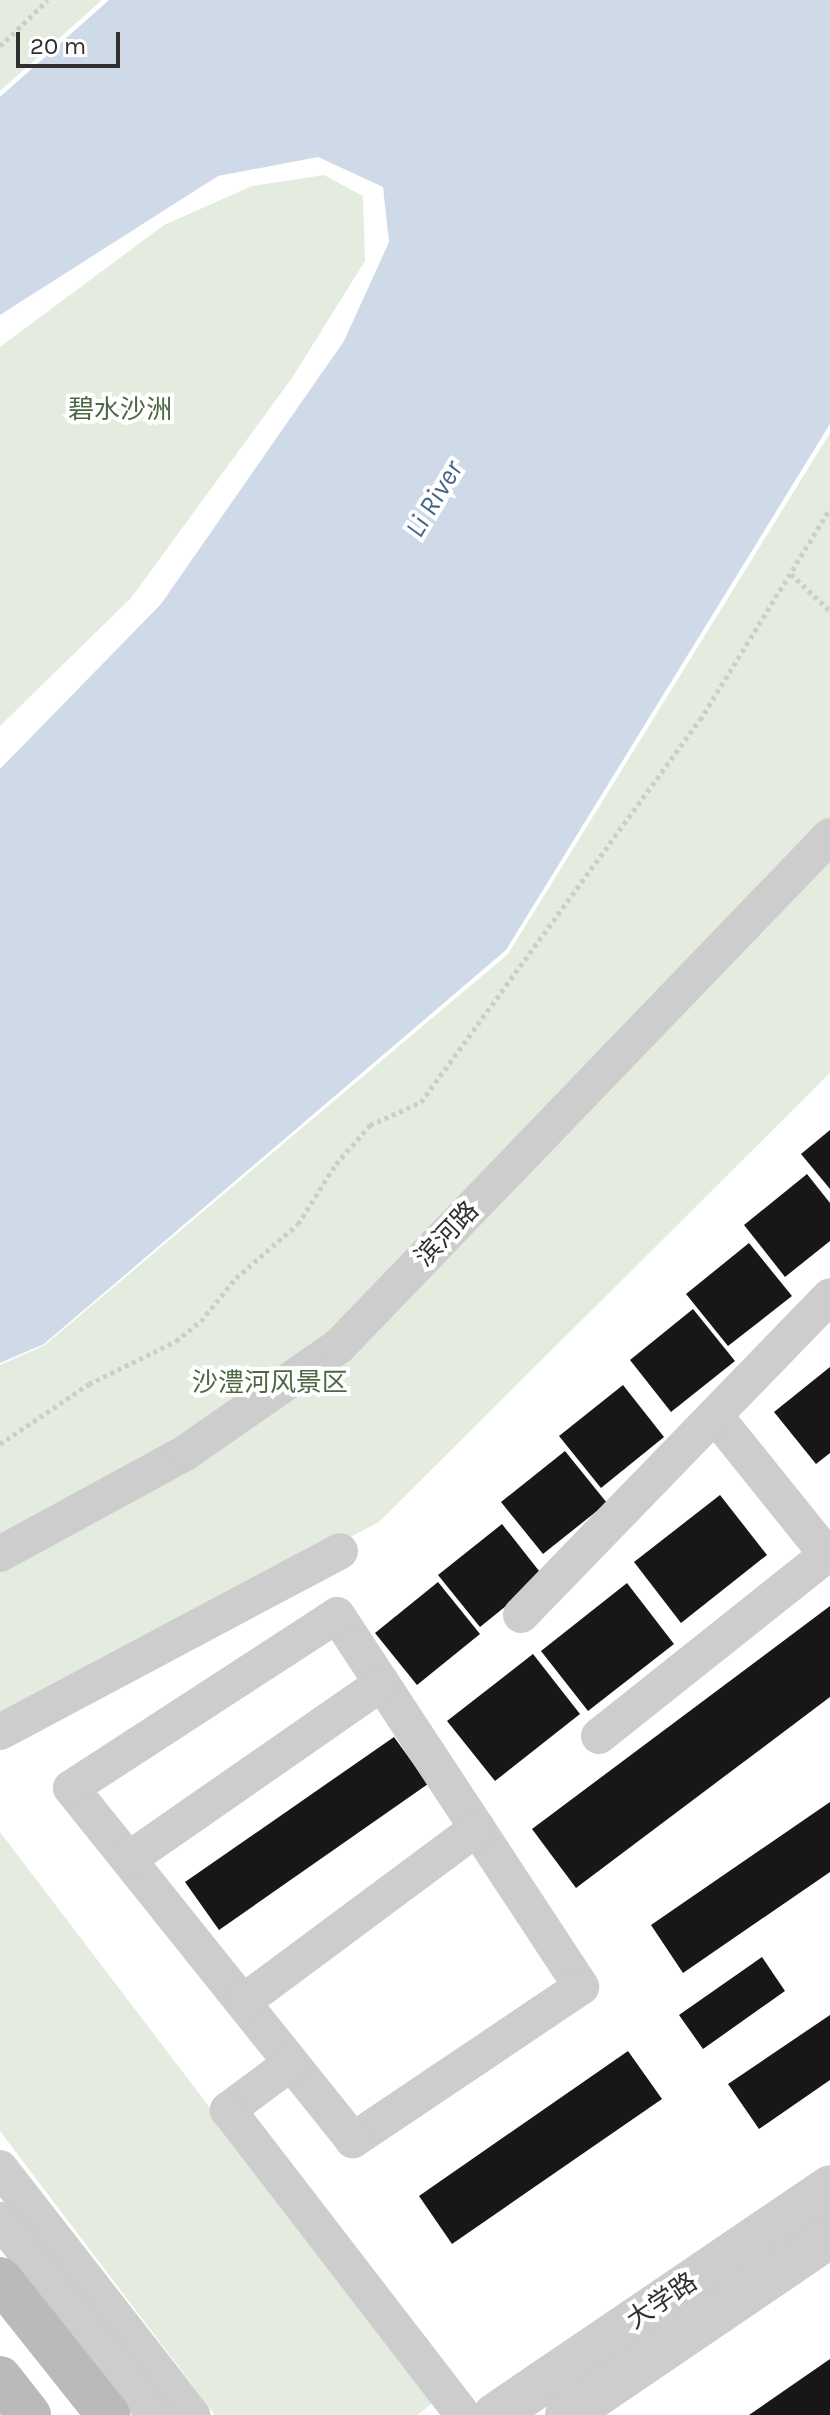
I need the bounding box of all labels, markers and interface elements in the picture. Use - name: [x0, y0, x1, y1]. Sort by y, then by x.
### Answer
- scale bar: [20, 16, 124, 66]
- text: 20 m: [30, 32, 86, 60]
- park label: 碧水沙洲: [68, 394, 172, 426]
- water label: Li River: [398, 455, 470, 543]
- street label: 滨河路: [409, 1195, 485, 1273]
- park label: 沙澧河风景区: [192, 1367, 348, 1399]
- street label: 大学路: [621, 2266, 703, 2336]

